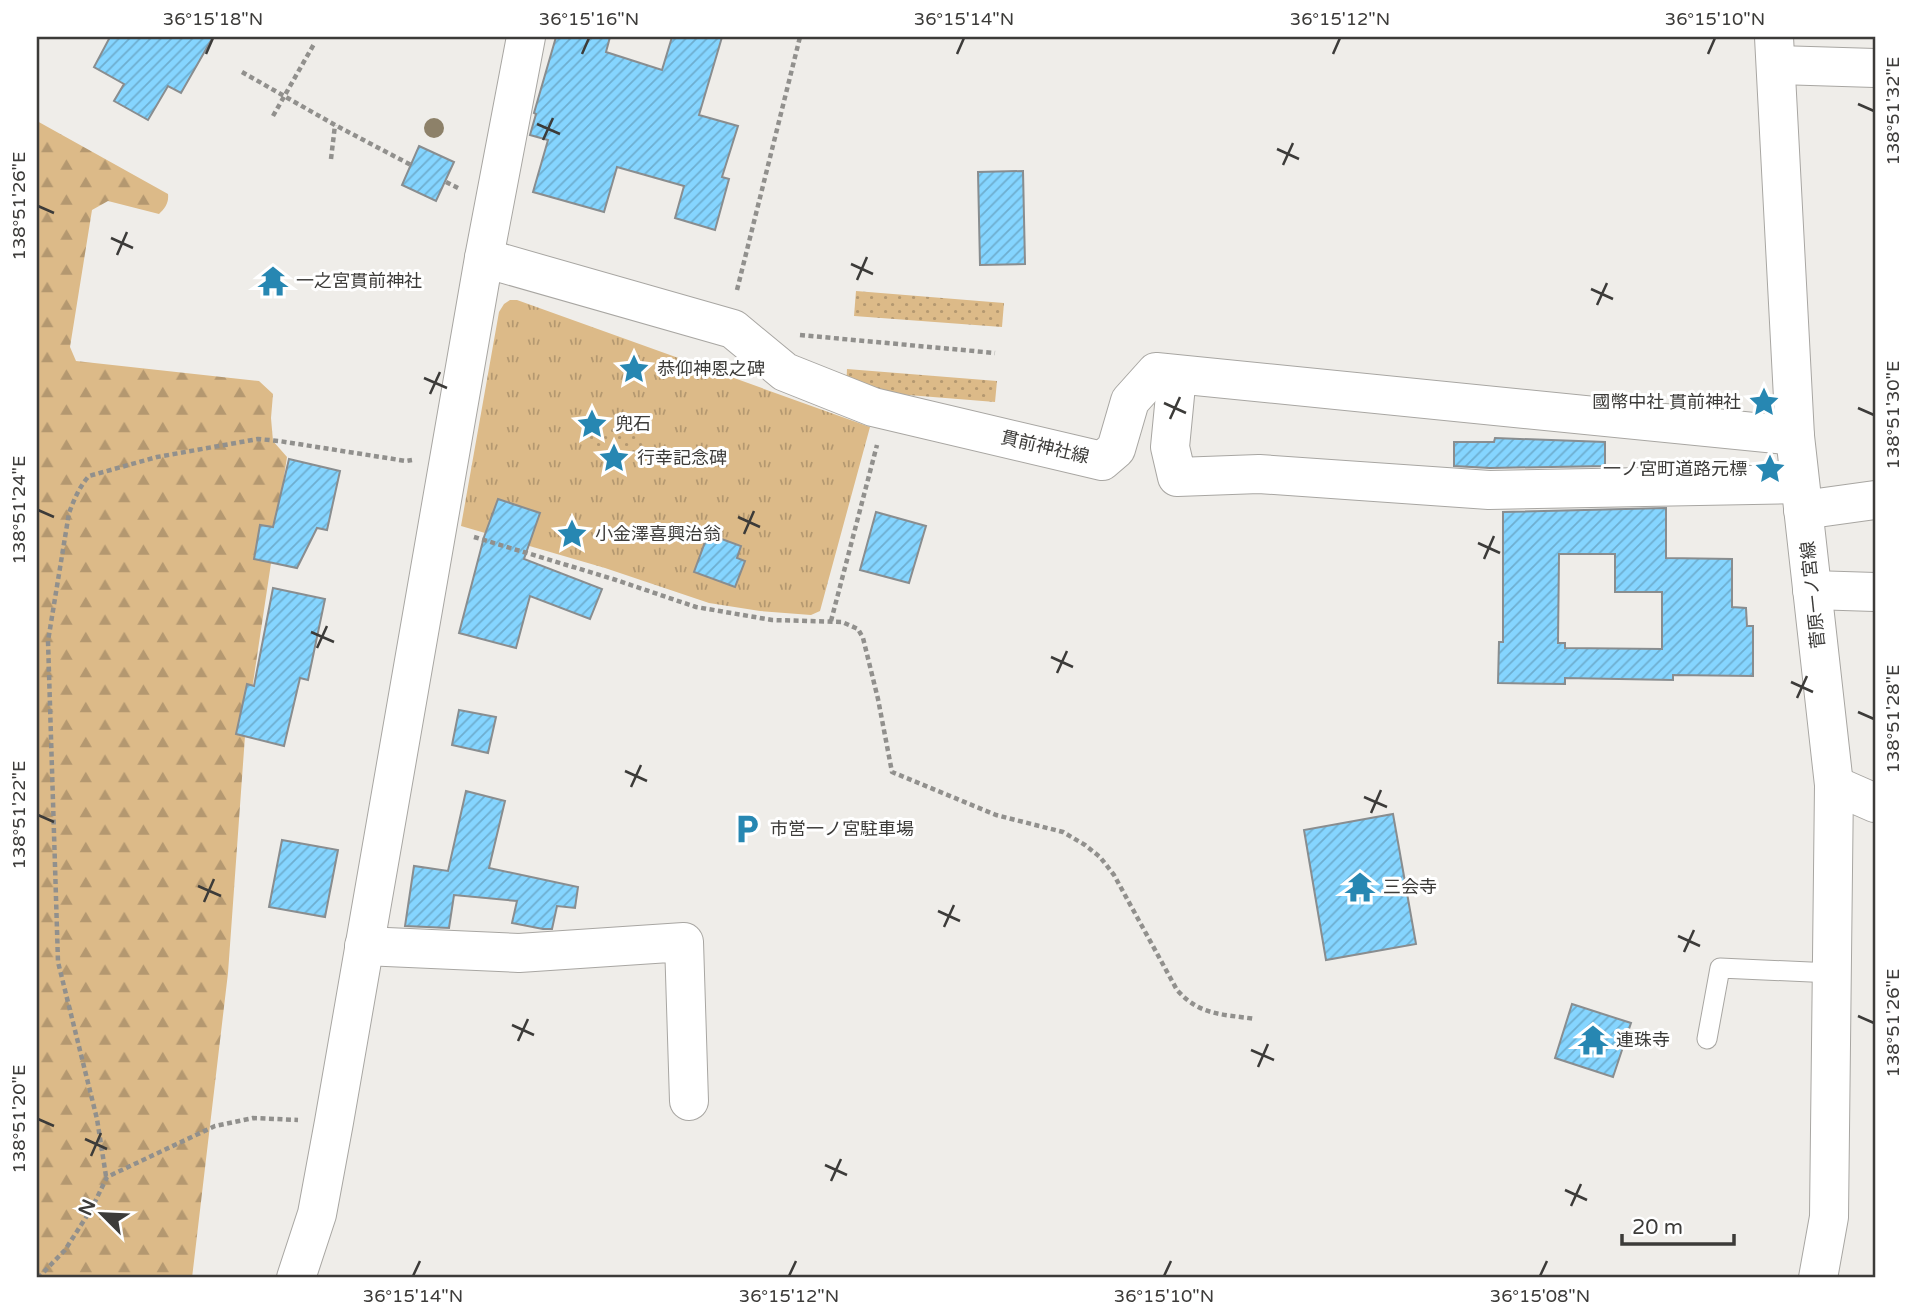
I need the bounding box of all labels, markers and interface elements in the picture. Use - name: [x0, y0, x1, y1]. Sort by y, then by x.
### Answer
- text: 36°15'18"N: [163, 8, 263, 30]
- text: 36°15'16"N: [539, 8, 639, 30]
- text: 36°15'14"N: [914, 8, 1014, 30]
- text: 36°15'12"N: [1290, 8, 1390, 30]
- text: 36°15'10"N: [1665, 8, 1765, 30]
- text: 138°51'32"E: [1882, 57, 1904, 165]
- text: 138°51'26"E: [8, 152, 30, 260]
- temple icon: 一之宮貫前神社: [256, 264, 290, 298]
- place label: 一之宮貫前神社: [296, 270, 422, 292]
- place icon: 恭仰神恩之碑: [617, 352, 651, 386]
- place label: 恭仰神恩之碑: [657, 358, 765, 380]
- text: 138°51'30"E: [1882, 361, 1904, 469]
- place icon: 國幣中社 貫前神社: [1747, 385, 1781, 419]
- place label: 國幣中社 貫前神社: [1592, 391, 1741, 413]
- place icon: 兜石: [575, 407, 609, 441]
- place label: 兜石: [615, 413, 651, 435]
- street label: 貫前神社線: [999, 426, 1091, 468]
- place icon: 行幸記念碑: [597, 441, 631, 475]
- place label: 行幸記念碑: [637, 447, 727, 469]
- place icon: 一ノ宮町道路元標: [1753, 452, 1787, 486]
- text: 138°51'24"E: [8, 456, 30, 564]
- place label: 一ノ宮町道路元標: [1603, 458, 1747, 480]
- place icon: 小金澤喜興治翁: [555, 517, 589, 551]
- place label: 小金澤喜興治翁: [595, 523, 721, 545]
- street label: 菅原一ノ宮線: [1796, 540, 1830, 650]
- text: 138°51'28"E: [1882, 665, 1904, 773]
- text: 138°51'22"E: [8, 761, 30, 869]
- parking icon: 市営一ノ宮駐車場: [730, 812, 764, 846]
- place label: 市営一ノ宮駐車場: [770, 818, 914, 840]
- temple icon: 三会寺: [1343, 870, 1377, 904]
- place label: 三会寺: [1383, 876, 1437, 898]
- text: 138°51'26"E: [1882, 969, 1904, 1077]
- temple icon: 連珠寺: [1576, 1023, 1610, 1057]
- place label: 連珠寺: [1616, 1029, 1670, 1051]
- text: 138°51'20"E: [8, 1065, 30, 1173]
- north arrow: [66, 1178, 136, 1248]
- text: N: [74, 1196, 101, 1219]
- scale bar: [1622, 1203, 1734, 1247]
- text: 20 m: [1632, 1215, 1683, 1240]
- text: 36°15'14"N: [363, 1285, 463, 1307]
- text: 36°15'12"N: [739, 1285, 839, 1307]
- text: 36°15'10"N: [1114, 1285, 1214, 1307]
- text: 36°15'08"N: [1490, 1285, 1590, 1307]

